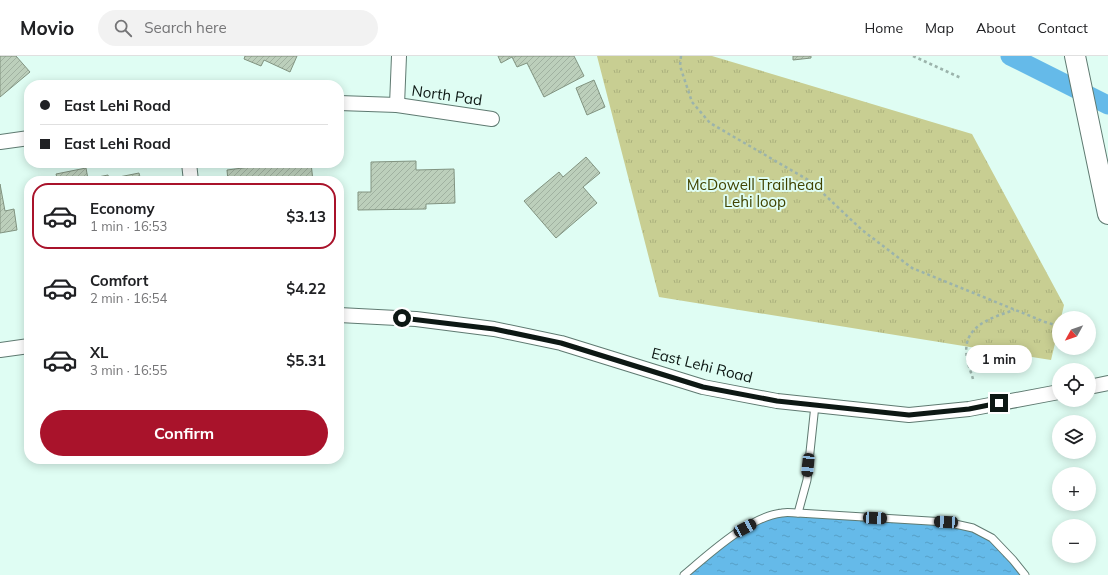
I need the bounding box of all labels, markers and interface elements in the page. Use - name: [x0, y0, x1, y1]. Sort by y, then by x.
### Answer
- search box: [98, 10, 378, 46]
- text: Movio: [20, 16, 74, 40]
- icon: search: [112, 17, 134, 39]
- text: Search here: [144, 18, 227, 37]
- text: Home: [864, 19, 903, 37]
- text: Map: [925, 19, 954, 37]
- text: About: [976, 19, 1016, 37]
- text: Contact: [1038, 19, 1088, 37]
- street label: North Pad: [411, 81, 483, 109]
- text: East Lehi Road: [64, 96, 171, 115]
- text: East Lehi Road: [64, 134, 171, 153]
- park label: McDowell Trailhead Lehi loop: [687, 175, 823, 211]
- icon: car: [42, 198, 78, 234]
- text: Economy: [90, 199, 155, 218]
- text: $3.13: [286, 207, 326, 226]
- text: 1 min · 16:53: [90, 218, 167, 234]
- icon: car: [42, 270, 78, 306]
- text: Comfort: [90, 271, 148, 290]
- text: $4.22: [286, 279, 326, 298]
- text: 2 min · 16:54: [90, 290, 167, 306]
- route start: [393, 309, 411, 327]
- north arrow: [1052, 311, 1096, 355]
- map controls: [1052, 311, 1096, 563]
- icon: car: [42, 342, 78, 378]
- text: XL: [90, 343, 108, 362]
- street label: East Lehi Road: [649, 343, 755, 387]
- callout: 1 min: [966, 345, 1032, 373]
- text: $5.31: [286, 351, 326, 370]
- text: 1 min: [982, 351, 1016, 367]
- text: 3 min · 16:55: [90, 362, 167, 378]
- button: locate: [1052, 363, 1096, 407]
- route end: [990, 394, 1008, 412]
- button: Confirm: [40, 410, 328, 456]
- button: layers: [1052, 415, 1096, 459]
- car: [801, 452, 815, 478]
- button: +: [1052, 467, 1096, 511]
- car: [863, 511, 887, 525]
- car: [934, 515, 958, 529]
- car: [732, 517, 758, 539]
- button: −: [1052, 519, 1096, 563]

